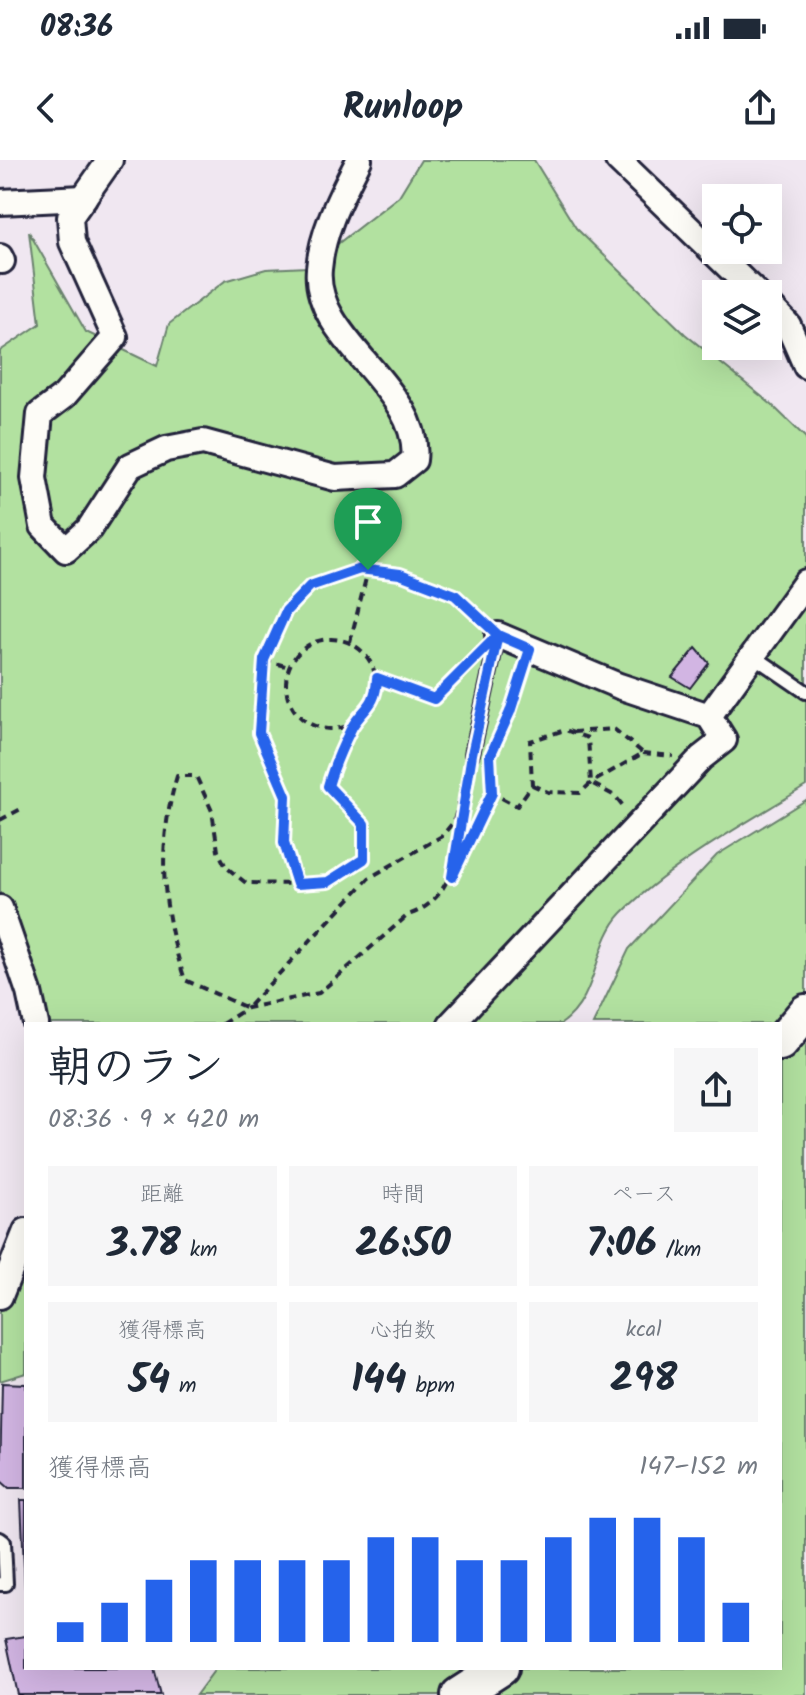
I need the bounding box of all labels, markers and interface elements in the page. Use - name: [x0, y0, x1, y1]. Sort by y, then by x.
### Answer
- text: 08:36: [40, 4, 113, 52]
- text: Runloop: [343, 80, 463, 137]
- icon: back: [24, 86, 68, 130]
- icon: share: [738, 86, 782, 130]
- map controls: [702, 184, 782, 360]
- button: locate: [702, 184, 782, 264]
- button: layers: [702, 280, 782, 360]
- pin: [334, 488, 402, 570]
- icon: arrive: [346, 500, 390, 544]
- text: 朝のラン: [48, 1034, 224, 1104]
- button: share: [674, 1048, 758, 1132]
- text: 08:36 · 9 × 420 m: [48, 1099, 259, 1141]
- text: 距離: [140, 1178, 184, 1213]
- text: 時間: [381, 1178, 425, 1213]
- text: ペース: [611, 1178, 676, 1213]
- text: 3.78: [107, 1213, 181, 1277]
- text: 26:50: [355, 1213, 451, 1277]
- text: 7:06: [586, 1213, 657, 1277]
- text: km: [181, 1233, 218, 1268]
- text: /km: [657, 1233, 701, 1268]
- text: kcal: [626, 1313, 662, 1348]
- text: 獲得標高: [118, 1314, 206, 1349]
- text: 心拍数: [370, 1314, 436, 1349]
- text: 298: [610, 1348, 677, 1412]
- text: 54: [128, 1349, 170, 1413]
- text: 144: [351, 1349, 407, 1413]
- text: m: [170, 1369, 197, 1404]
- text: bpm: [407, 1369, 455, 1404]
- text: 147–152 m: [639, 1446, 758, 1488]
- text: 獲得標高: [48, 1448, 152, 1490]

